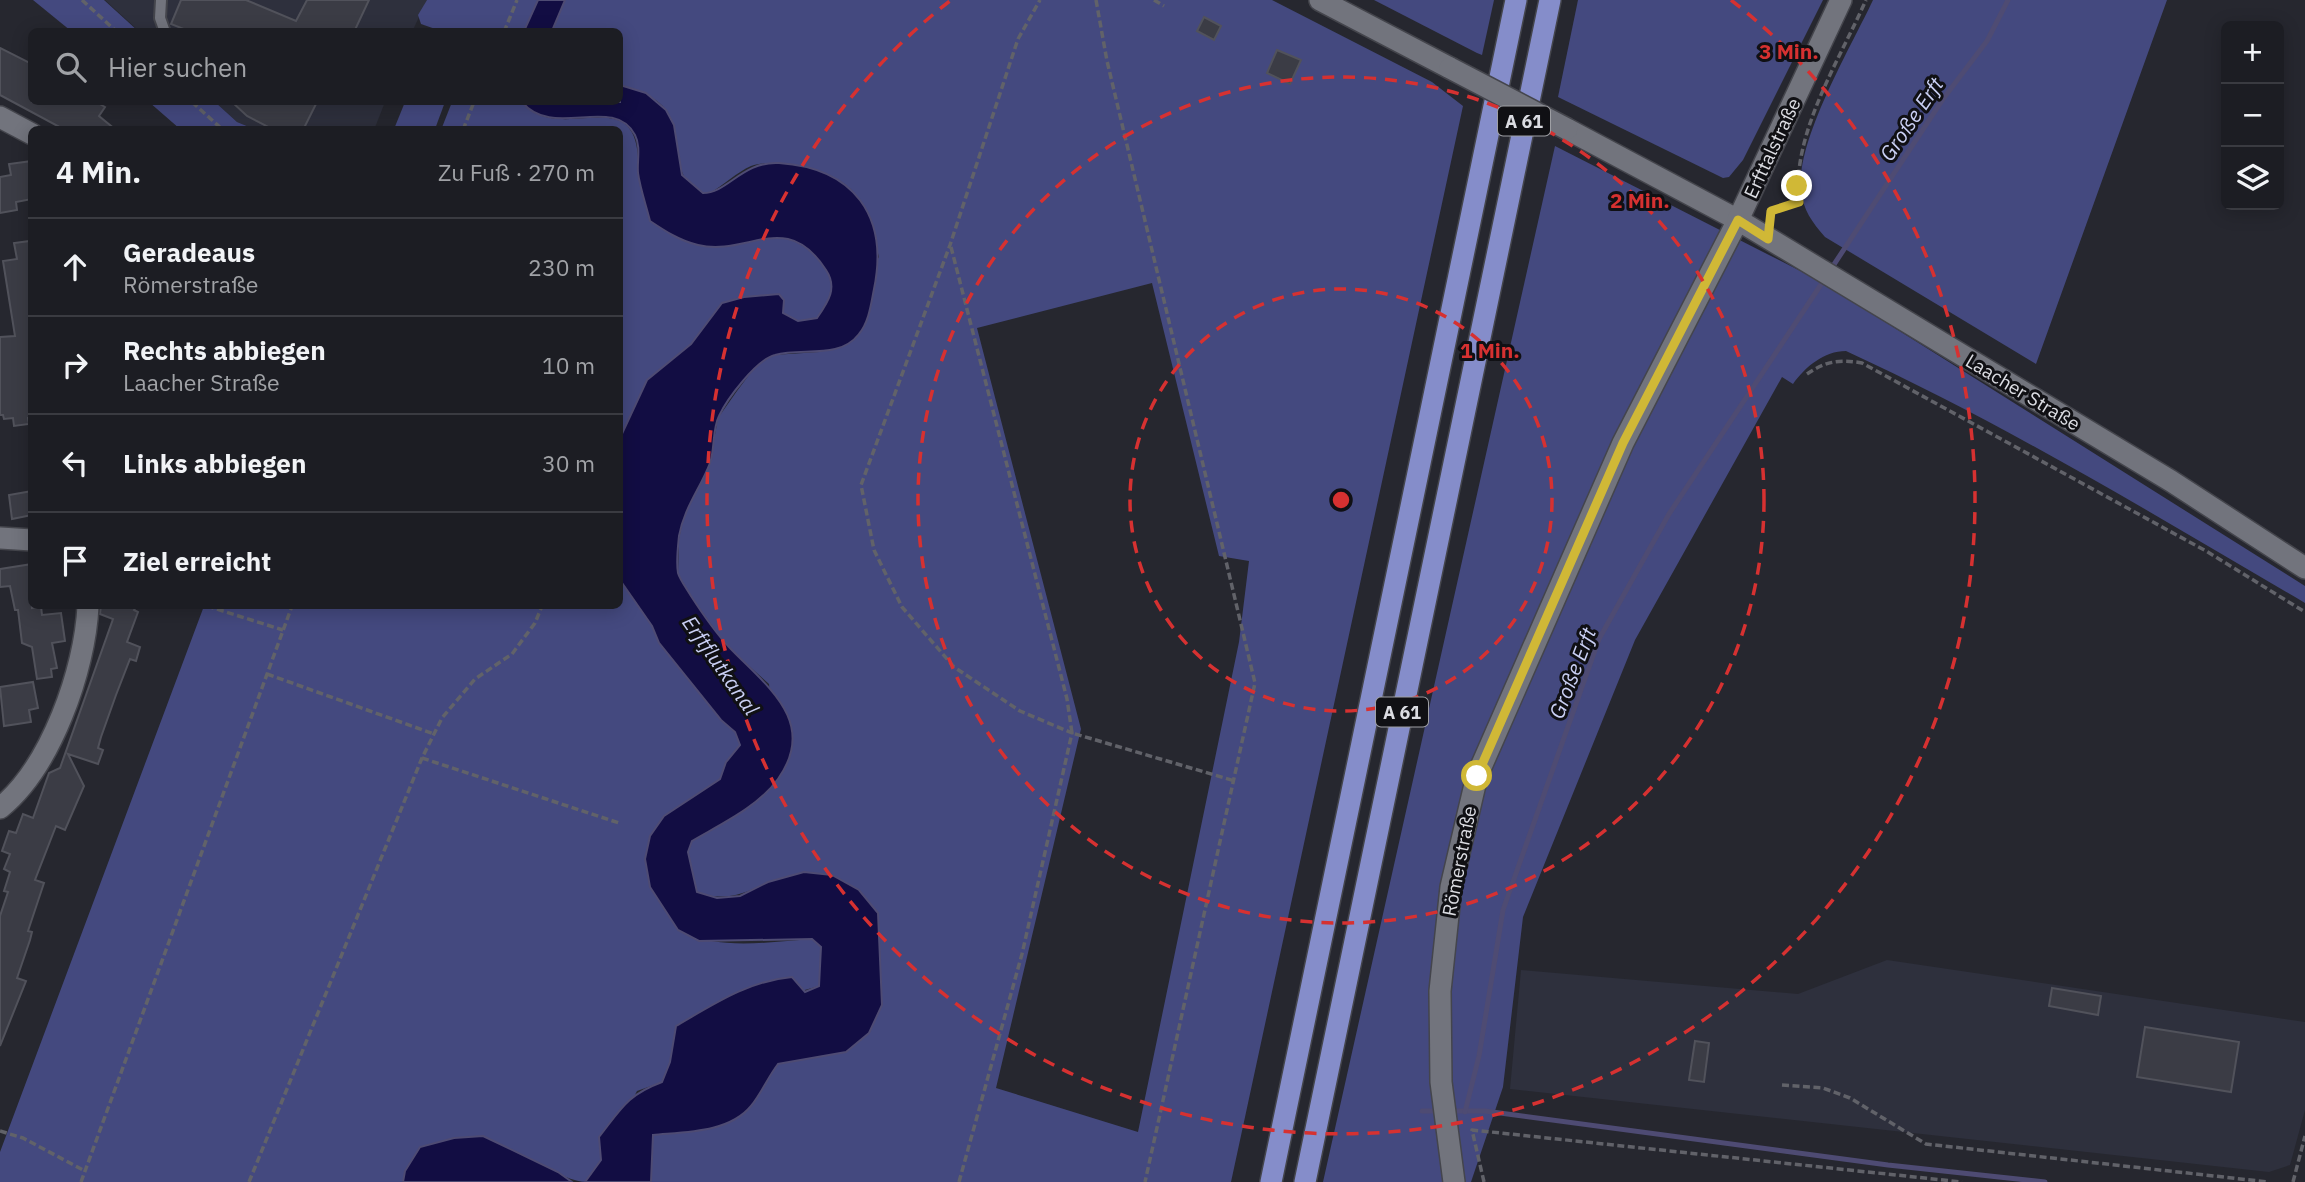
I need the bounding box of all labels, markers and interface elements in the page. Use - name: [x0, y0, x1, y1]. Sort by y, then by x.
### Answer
- map controls: [2221, 21, 2284, 210]
- button: +: [2221, 21, 2284, 84]
- search box: [28, 28, 623, 105]
- text: 3 Min.: [1759, 37, 1819, 65]
- icon: search: [52, 48, 90, 86]
- text: Hier suchen: [108, 50, 247, 84]
- water label: Große Erft: [1873, 71, 1950, 166]
- button: −: [2221, 84, 2284, 147]
- street label: Erfttalstraße: [1738, 94, 1806, 202]
- road number: A 61: [1498, 106, 1550, 136]
- button: layers: [2221, 147, 2284, 210]
- text: 4 Min.: [56, 152, 141, 191]
- text: Zu Fuß · 270 m: [438, 157, 595, 187]
- route end: [1781, 170, 1812, 201]
- text: 2 Min.: [1610, 186, 1670, 214]
- text: Geradeaus: [123, 235, 255, 269]
- icon: ahead: [56, 248, 94, 286]
- text: 230 m: [528, 252, 595, 282]
- text: Römerstraße: [123, 269, 259, 299]
- text: Rechts abbiegen: [123, 333, 326, 367]
- text: 1 Min.: [1460, 336, 1520, 364]
- icon: right: [56, 346, 94, 384]
- street label: Laacher Straße: [1961, 348, 2085, 436]
- text: 10 m: [542, 350, 595, 380]
- text: Laacher Straße: [123, 367, 280, 397]
- icon: left: [56, 444, 94, 482]
- text: Links abbiegen: [123, 446, 306, 480]
- text: 30 m: [542, 448, 595, 478]
- centre of rings: [1329, 488, 1353, 512]
- icon: arrive: [56, 542, 94, 580]
- text: Ziel erreicht: [123, 544, 271, 578]
- water label: Erftflutkanal: [676, 610, 766, 721]
- water label: Große Erft: [1542, 622, 1603, 722]
- road number: A 61: [1376, 698, 1428, 726]
- route start: [1461, 760, 1492, 791]
- street label: Römerstraße: [1437, 804, 1481, 918]

